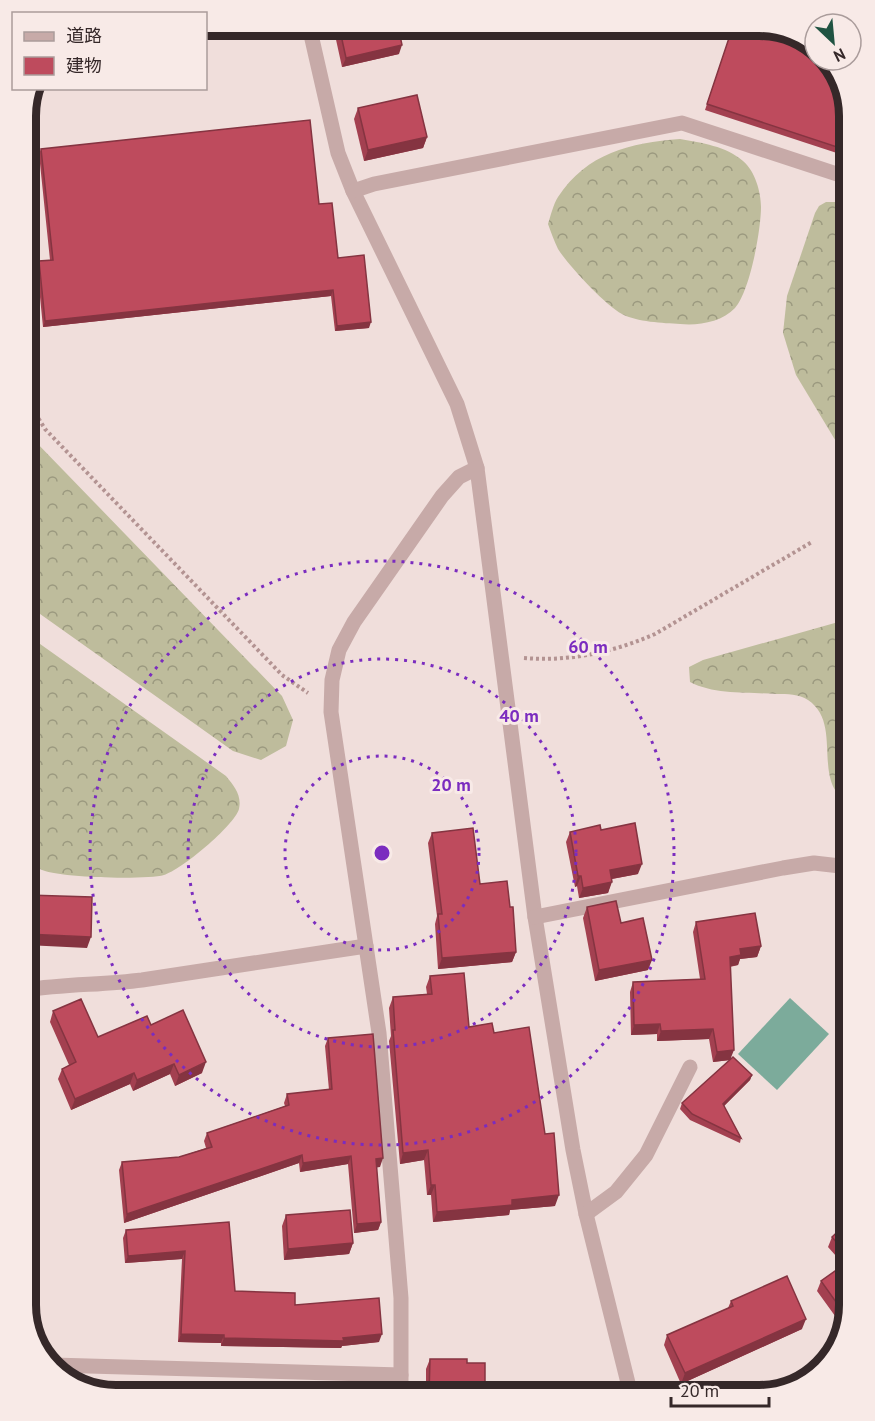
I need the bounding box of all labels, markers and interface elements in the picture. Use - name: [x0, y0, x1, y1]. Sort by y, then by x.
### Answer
- legend: [12, 12, 207, 90]
- north arrow: [803, 12, 863, 72]
- text: 道路: [66, 24, 102, 47]
- text: N: [830, 44, 849, 67]
- text: 建物: [66, 54, 102, 77]
- text: 60 m: [568, 635, 608, 658]
- text: 40 m: [499, 704, 539, 727]
- text: 20 m: [431, 773, 471, 796]
- centre of rings: [372, 843, 392, 863]
- scale bar: [671, 1370, 768, 1408]
- text: 20 m: [680, 1379, 719, 1402]

